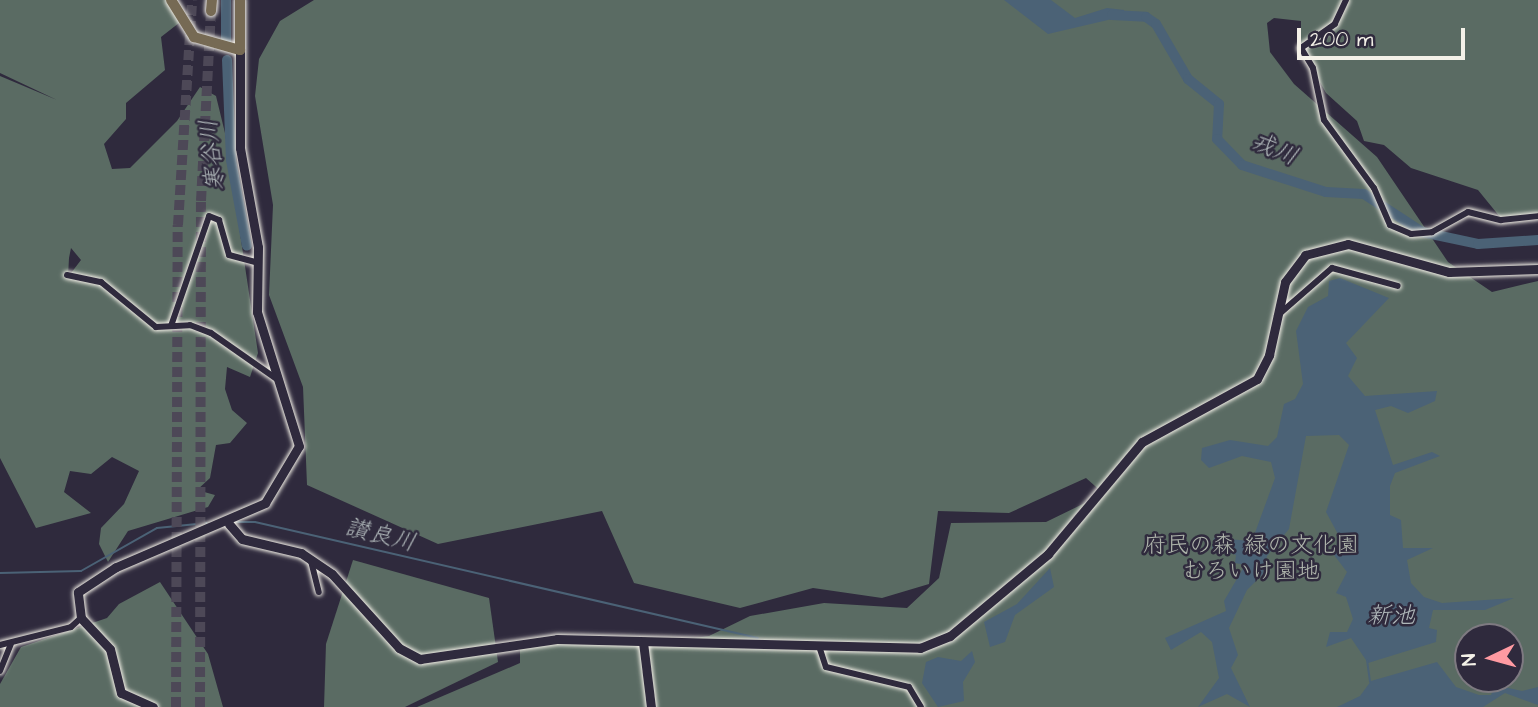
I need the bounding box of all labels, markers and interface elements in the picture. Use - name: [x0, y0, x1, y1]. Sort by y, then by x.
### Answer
- scale bar: [1300, 14, 1468, 58]
- text: 200 m: [1310, 25, 1373, 54]
- water label: 寒谷川: [195, 118, 231, 192]
- water label: 戎川: [1246, 127, 1302, 173]
- water label: 讃良川: [342, 513, 418, 559]
- park label: 府民の森 緑の文化園 むろいけ園地: [1143, 531, 1359, 585]
- water label: 新池: [1367, 603, 1415, 631]
- north arrow: [1454, 623, 1524, 693]
- text: N: [1456, 653, 1484, 667]

